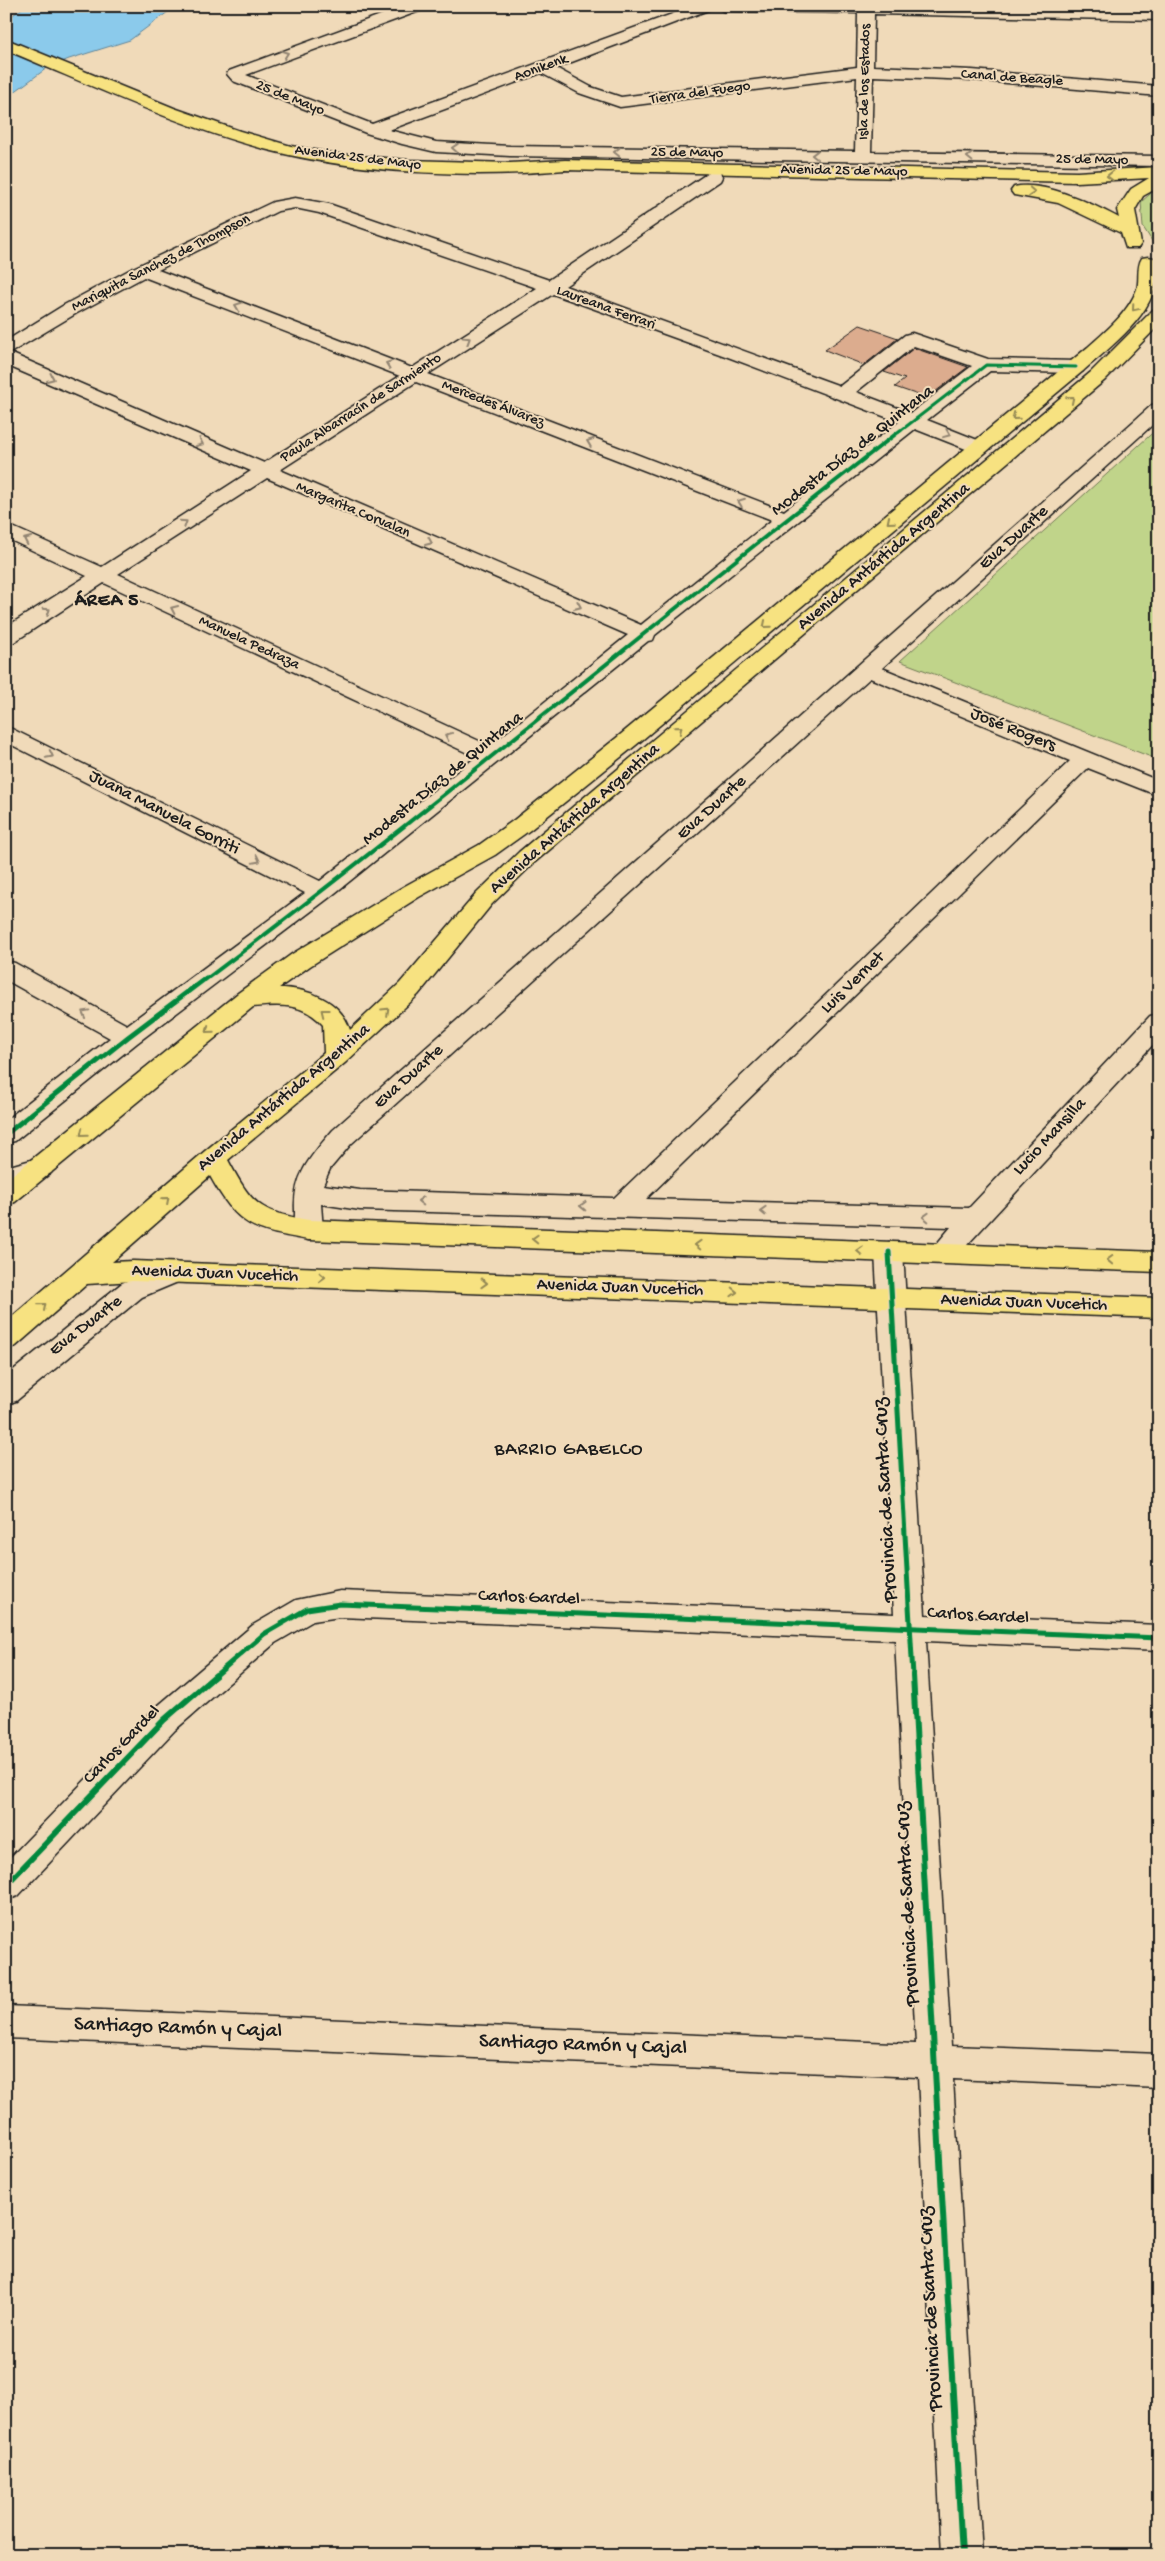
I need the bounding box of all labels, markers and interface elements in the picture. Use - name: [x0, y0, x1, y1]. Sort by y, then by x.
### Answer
- street label: Isla de los Estados: [855, 23, 875, 140]
- one-way arrow: [281, 50, 289, 60]
- street label: Aonikenk: [512, 50, 571, 86]
- street label: Canal de Beagle: [960, 65, 1064, 91]
- street label: 25 de Mayo: [253, 76, 327, 120]
- street label: Tierra del Fuego: [648, 77, 752, 109]
- street label: Avenida 25 de Mayo: [294, 141, 422, 175]
- one-way arrow: [450, 143, 458, 154]
- street label: 25 de Mayo: [650, 143, 724, 163]
- one-way arrow: [613, 147, 620, 157]
- one-way arrow: [810, 150, 818, 160]
- street label: 25 de Mayo: [1055, 150, 1129, 170]
- one-way arrow: [966, 152, 974, 163]
- street label: Avenida 25 de Mayo: [780, 161, 908, 181]
- one-way arrow: [1106, 171, 1114, 182]
- one-way arrow: [1028, 186, 1036, 197]
- street label: Mariquita Sanchez de Thompson: [69, 210, 253, 316]
- street label: Laureana Ferrari: [554, 282, 658, 334]
- one-way arrow: [234, 302, 243, 312]
- one-way arrow: [1132, 302, 1141, 311]
- one-way arrow: [462, 337, 471, 346]
- street label: Paula Albarracín de Sarmiento: [276, 349, 445, 467]
- one-way arrow: [386, 360, 394, 370]
- one-way arrow: [46, 371, 55, 382]
- street label: Mercedes Álvarez: [439, 376, 547, 432]
- street label: Modesta Díaz de Quintana: [767, 380, 939, 521]
- one-way arrow: [1065, 397, 1074, 405]
- one-way arrow: [1012, 411, 1021, 420]
- one-way arrow: [942, 428, 951, 439]
- one-way arrow: [195, 437, 204, 448]
- one-way arrow: [586, 438, 595, 448]
- street label: Margarita Corvalan: [293, 478, 413, 542]
- street label: Avenida Antártida Argentina: [793, 478, 975, 635]
- one-way arrow: [737, 497, 746, 508]
- street label: Eva Duarte: [975, 501, 1054, 575]
- one-way arrow: [887, 515, 896, 524]
- one-way arrow: [178, 520, 187, 529]
- one-way arrow: [23, 535, 32, 546]
- one-way arrow: [424, 536, 433, 547]
- district label: ÁREA 5: [74, 590, 139, 613]
- one-way arrow: [573, 600, 582, 611]
- one-way arrow: [170, 604, 179, 615]
- one-way arrow: [42, 608, 51, 617]
- street label: Manuela Pedraza: [196, 612, 303, 675]
- one-way arrow: [762, 620, 771, 629]
- street label: José Rogers: [967, 703, 1060, 757]
- street label: Modesta Díaz de Quintana: [358, 707, 528, 850]
- one-way arrow: [673, 727, 682, 735]
- one-way arrow: [444, 731, 453, 742]
- street label: Avenida Antártida Argentina: [486, 739, 665, 899]
- one-way arrow: [45, 749, 54, 759]
- street label: Juana Manuela Gorriti: [85, 766, 243, 860]
- street label: Eva Duarte: [673, 771, 752, 845]
- one-way arrow: [252, 854, 261, 864]
- street label: Luis Vernet: [817, 946, 891, 1019]
- one-way arrow: [321, 1008, 330, 1017]
- one-way arrow: [380, 1008, 389, 1017]
- one-way arrow: [82, 1009, 91, 1019]
- street label: Avenida Antártida Argentina: [193, 1019, 375, 1176]
- one-way arrow: [206, 1024, 215, 1032]
- street label: Eva Duarte: [370, 1040, 449, 1114]
- street label: Lucio Mansilla: [1009, 1093, 1092, 1180]
- one-way arrow: [80, 1127, 89, 1136]
- one-way arrow: [160, 1196, 169, 1205]
- one-way arrow: [417, 1196, 425, 1207]
- one-way arrow: [579, 1200, 587, 1211]
- one-way arrow: [759, 1206, 767, 1217]
- one-way arrow: [921, 1211, 929, 1222]
- one-way arrow: [531, 1233, 539, 1244]
- one-way arrow: [694, 1240, 702, 1250]
- one-way arrow: [856, 1246, 864, 1257]
- one-way arrow: [1106, 1254, 1114, 1265]
- street label: Avenida Juan Vucetich: [131, 1261, 299, 1287]
- one-way arrow: [318, 1272, 326, 1283]
- street label: Avenida Juan Vucetich: [536, 1275, 704, 1301]
- one-way arrow: [480, 1278, 488, 1288]
- one-way arrow: [730, 1287, 738, 1298]
- street label: Avenida Juan Vucetich: [940, 1290, 1108, 1316]
- street label: Eva Duarte: [45, 1291, 127, 1361]
- one-way arrow: [37, 1303, 46, 1312]
- street label: Provincia de Santa Cruz: [869, 1396, 905, 1604]
- district label: BARRIO GABELCO: [494, 1439, 643, 1462]
- street label: Carlos Gardel: [478, 1586, 580, 1610]
- street label: Carlos Gardel: [927, 1603, 1029, 1629]
- street label: Carlos Gardel: [79, 1701, 165, 1789]
- street label: Provincia de Santa Cruz: [891, 1800, 927, 2008]
- street label: Santiago Ramón y Cajal: [74, 2013, 282, 2045]
- street label: Santiago Ramón y Cajal: [479, 2030, 687, 2062]
- street label: Provincia de Santa Cruz: [914, 2205, 950, 2413]

